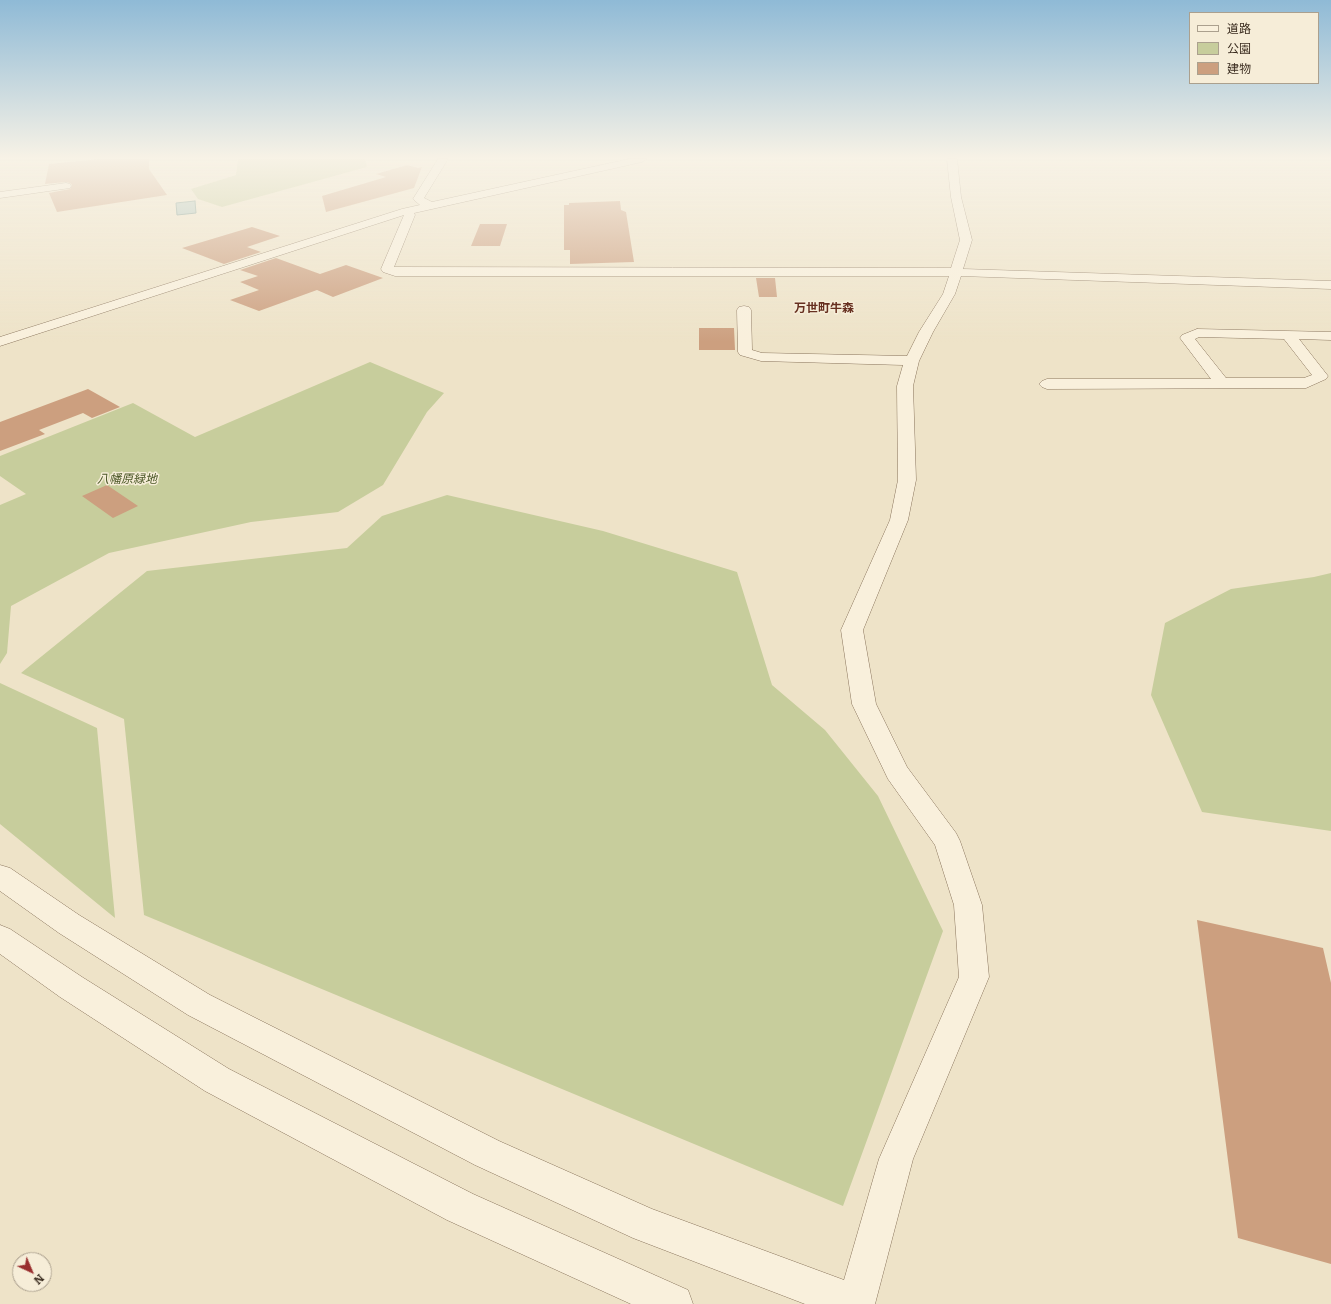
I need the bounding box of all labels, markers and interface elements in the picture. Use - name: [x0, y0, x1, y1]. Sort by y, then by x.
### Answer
- legend: [1189, 12, 1319, 84]
- text: 道路: [1227, 19, 1251, 37]
- text: 公園: [1227, 39, 1251, 57]
- text: 建物: [1227, 59, 1251, 77]
- district label: 万世町牛森: [794, 301, 854, 315]
- park label: 八幡原緑地: [97, 472, 157, 486]
- north arrow: [12, 1252, 52, 1292]
- text: N: [31, 1271, 49, 1289]

